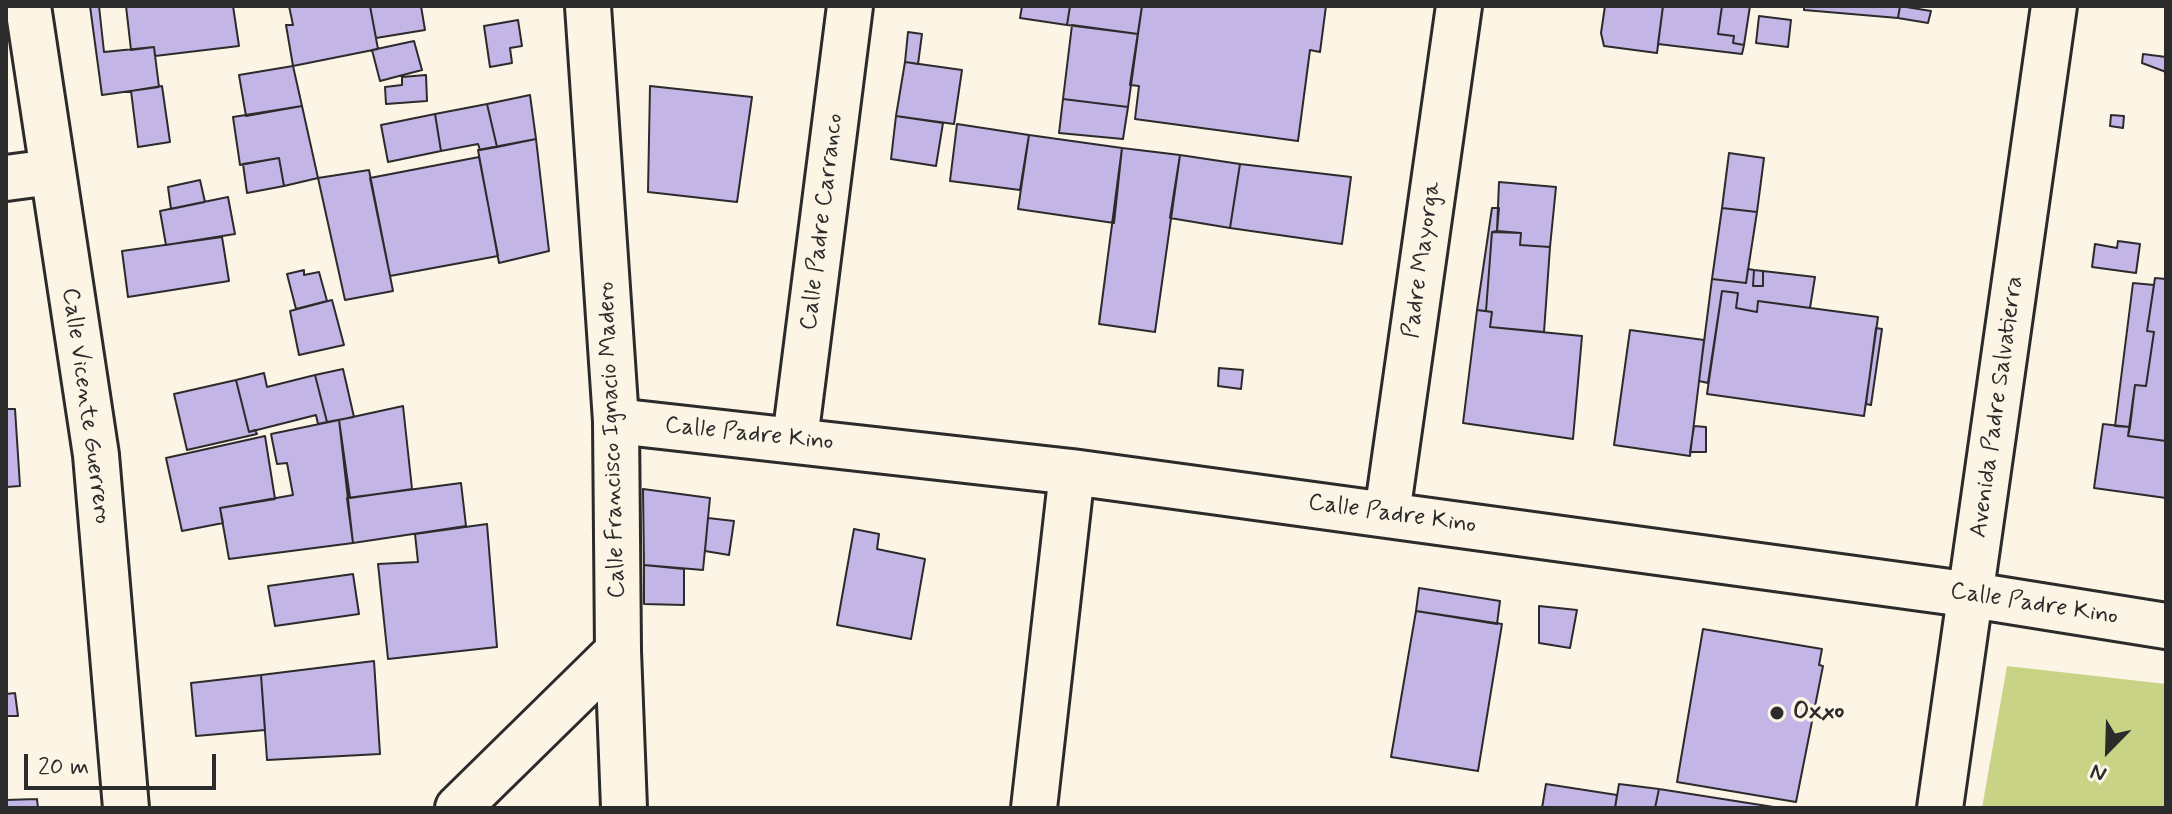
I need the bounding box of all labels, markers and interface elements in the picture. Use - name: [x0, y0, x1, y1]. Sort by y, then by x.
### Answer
- street label: Calle Padre Carranco: [795, 112, 851, 332]
- street label: Padre Mayorga: [1398, 180, 1448, 340]
- street label: Avenida Padre Salvatierra: [1965, 274, 2031, 540]
- street label: Calle Francisco Ignacio Madero: [593, 281, 633, 599]
- street label: Calle Vicente Guerrero: [54, 286, 116, 526]
- street label: Calle Padre Kino: [663, 412, 835, 458]
- street label: Calle Padre Kino: [1306, 489, 1478, 541]
- street label: Calle Padre Kino: [1948, 578, 2120, 632]
- place label: Oxxo: [1793, 699, 1844, 727]
- marker: Oxxo: [1768, 704, 1786, 722]
- north arrow: [2068, 710, 2148, 790]
- scale bar: [28, 738, 220, 788]
- text: 20 m: [38, 752, 89, 783]
- text: N: [2086, 756, 2111, 788]

